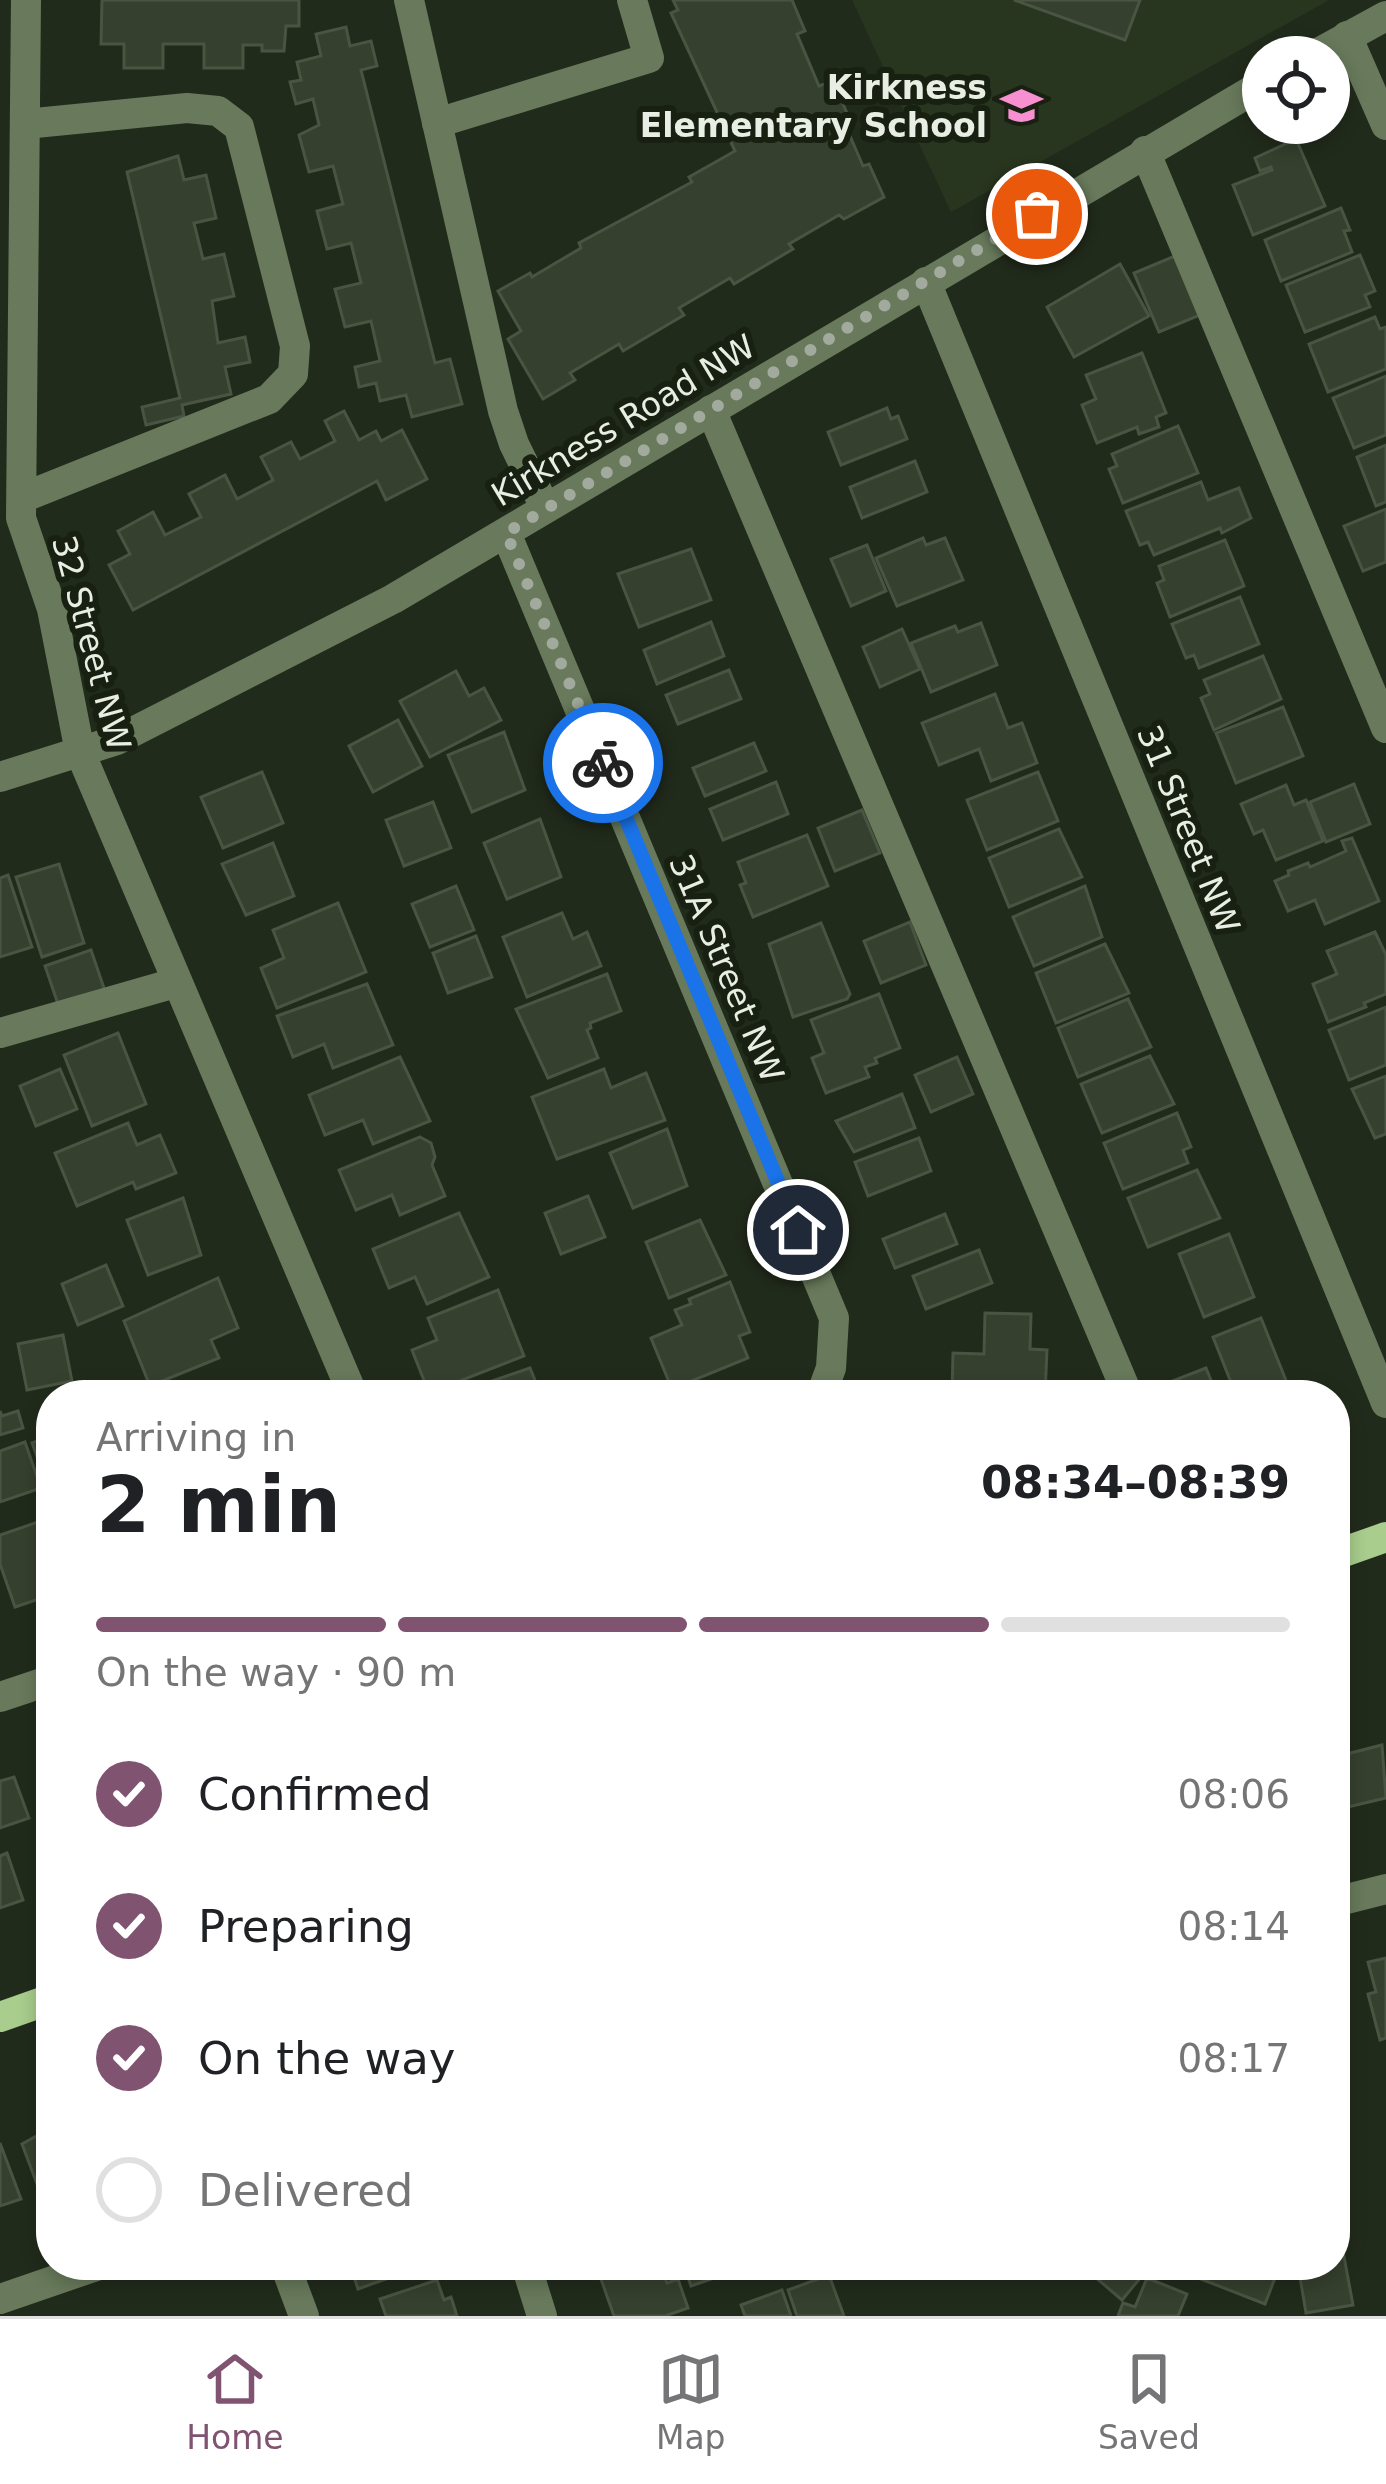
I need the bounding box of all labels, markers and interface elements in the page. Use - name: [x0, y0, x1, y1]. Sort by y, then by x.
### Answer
- map controls: [1242, 36, 1350, 144]
- button: locate: [1242, 36, 1350, 144]
- place label: Kirkness Elementary School: [640, 68, 987, 145]
- school or university icon: Kirkness Elementary School: [998, 83, 1044, 129]
- pin: [986, 163, 1088, 265]
- icon: bag: [1004, 181, 1070, 247]
- street label: Kirkness Road NW: [485, 326, 762, 514]
- street label: 32 Street NW: [44, 532, 139, 755]
- courier: [543, 703, 663, 823]
- street label: 31 Street NW: [1129, 720, 1248, 939]
- icon: bike: [570, 730, 636, 796]
- street label: 31A Street NW: [661, 849, 792, 1088]
- pin: [747, 1179, 849, 1281]
- icon: home: [765, 1197, 831, 1263]
- text: Arriving in: [96, 1415, 296, 1460]
- text: 08:34–08:39: [981, 1456, 1290, 1509]
- text: 2 min: [96, 1460, 341, 1550]
- text: On the way · 90 m: [96, 1650, 456, 1695]
- icon: check: [96, 1761, 162, 1827]
- text: Confirmed: [198, 1768, 432, 1821]
- text: 08:06: [1178, 1772, 1290, 1817]
- icon: check: [96, 1893, 162, 1959]
- text: Preparing: [198, 1900, 414, 1953]
- text: 08:14: [1178, 1904, 1290, 1949]
- icon: check: [96, 2025, 162, 2091]
- text: On the way: [198, 2032, 455, 2085]
- text: 08:17: [1178, 2036, 1290, 2081]
- text: Delivered: [198, 2164, 413, 2217]
- tab: Home: [186, 2346, 284, 2457]
- tab: Map: [656, 2346, 726, 2457]
- tab: Saved: [1098, 2346, 1200, 2457]

